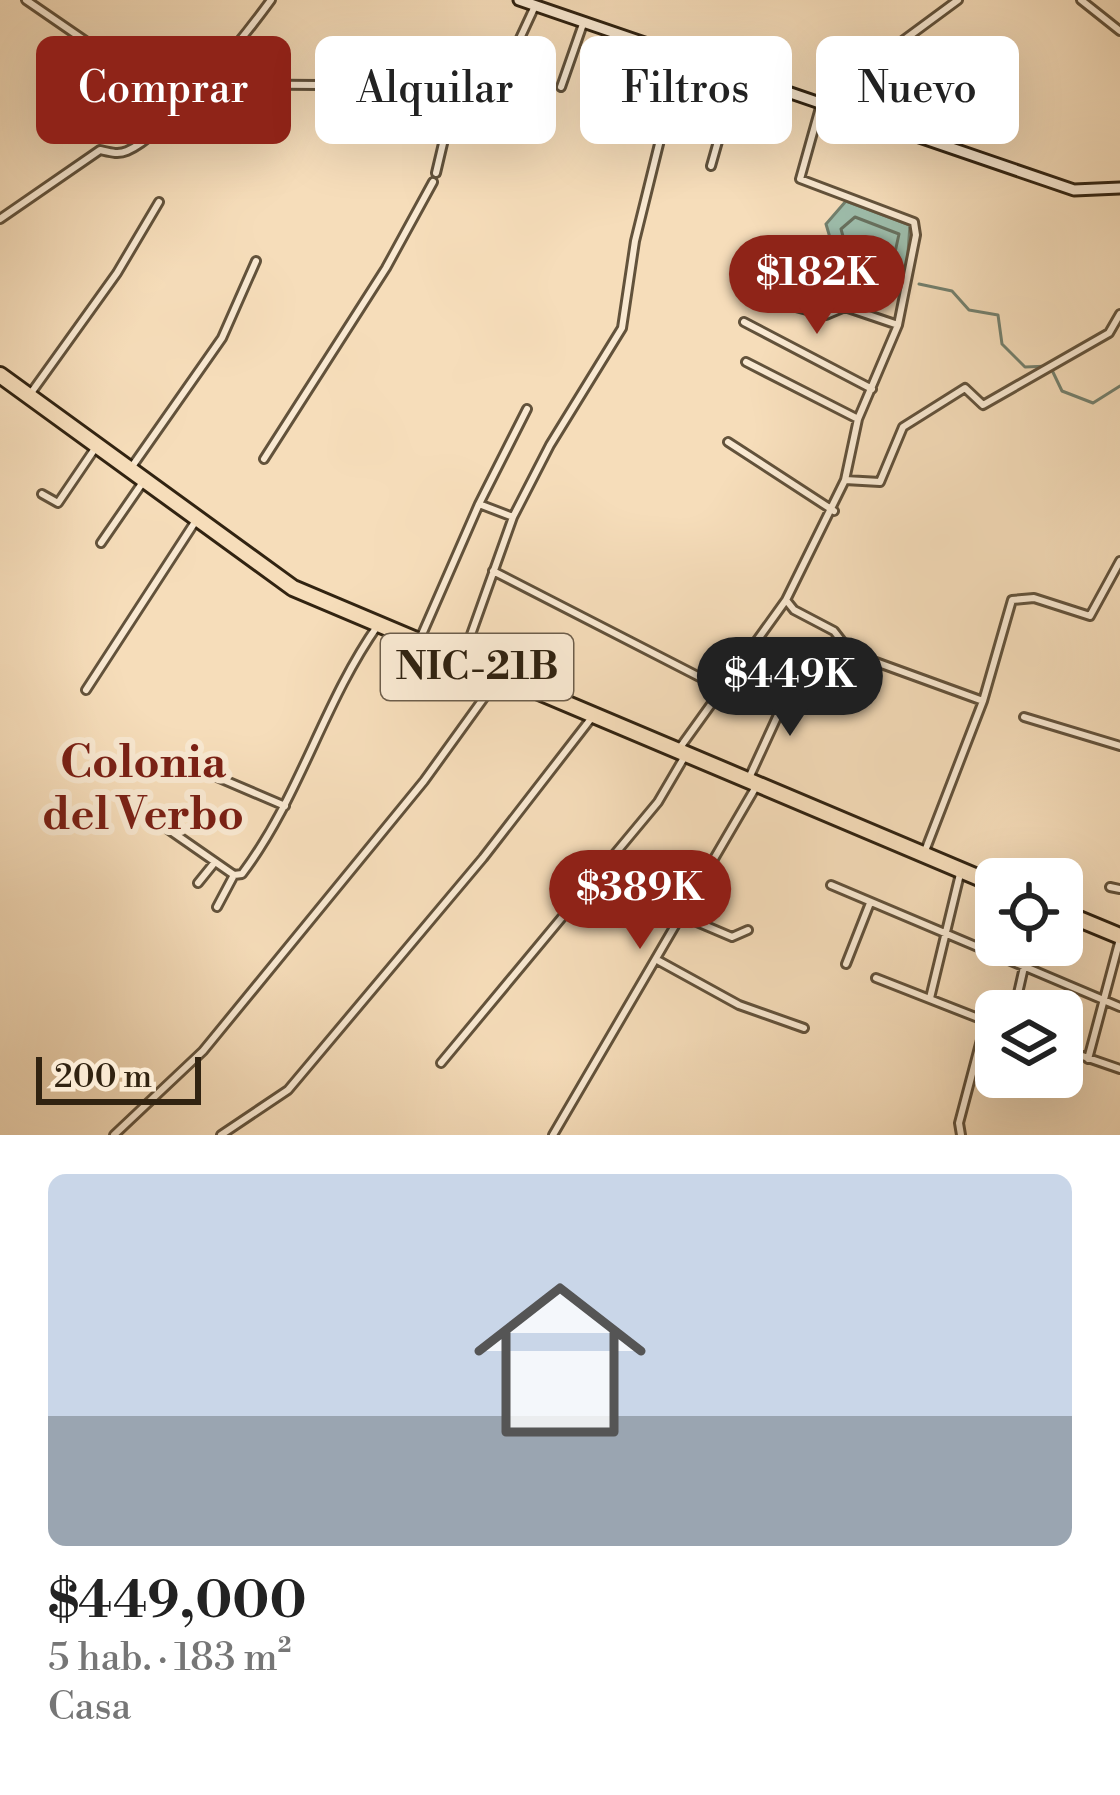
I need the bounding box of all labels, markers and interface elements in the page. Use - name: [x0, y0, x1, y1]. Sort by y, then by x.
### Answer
- chip: Comprar: [36, 36, 291, 144]
- chip: Alquilar: [315, 36, 556, 144]
- chip: Filtros: [580, 36, 792, 144]
- chip: Nuevo: [816, 36, 1019, 144]
- pin: $182K: [733, 235, 901, 337]
- text: $182K: [756, 249, 878, 298]
- road number: NIC-21B: [381, 634, 573, 700]
- pin: $449K: [706, 637, 874, 739]
- text: $449K: [724, 651, 856, 700]
- district label: Colonia del Verbo: [42, 735, 244, 844]
- pin: $389K: [556, 850, 724, 952]
- map controls: [975, 858, 1083, 1098]
- button: locate: [975, 858, 1083, 966]
- text: $389K: [576, 864, 704, 913]
- button: layers: [975, 990, 1083, 1098]
- scale bar: [36, 1051, 201, 1104]
- text: 200 m: [54, 1057, 152, 1098]
- icon: home: [452, 1252, 668, 1468]
- text: $449,000: [48, 1570, 307, 1634]
- text: 5 hab. · 183 m²: [48, 1634, 291, 1683]
- text: Casa: [48, 1683, 131, 1732]

